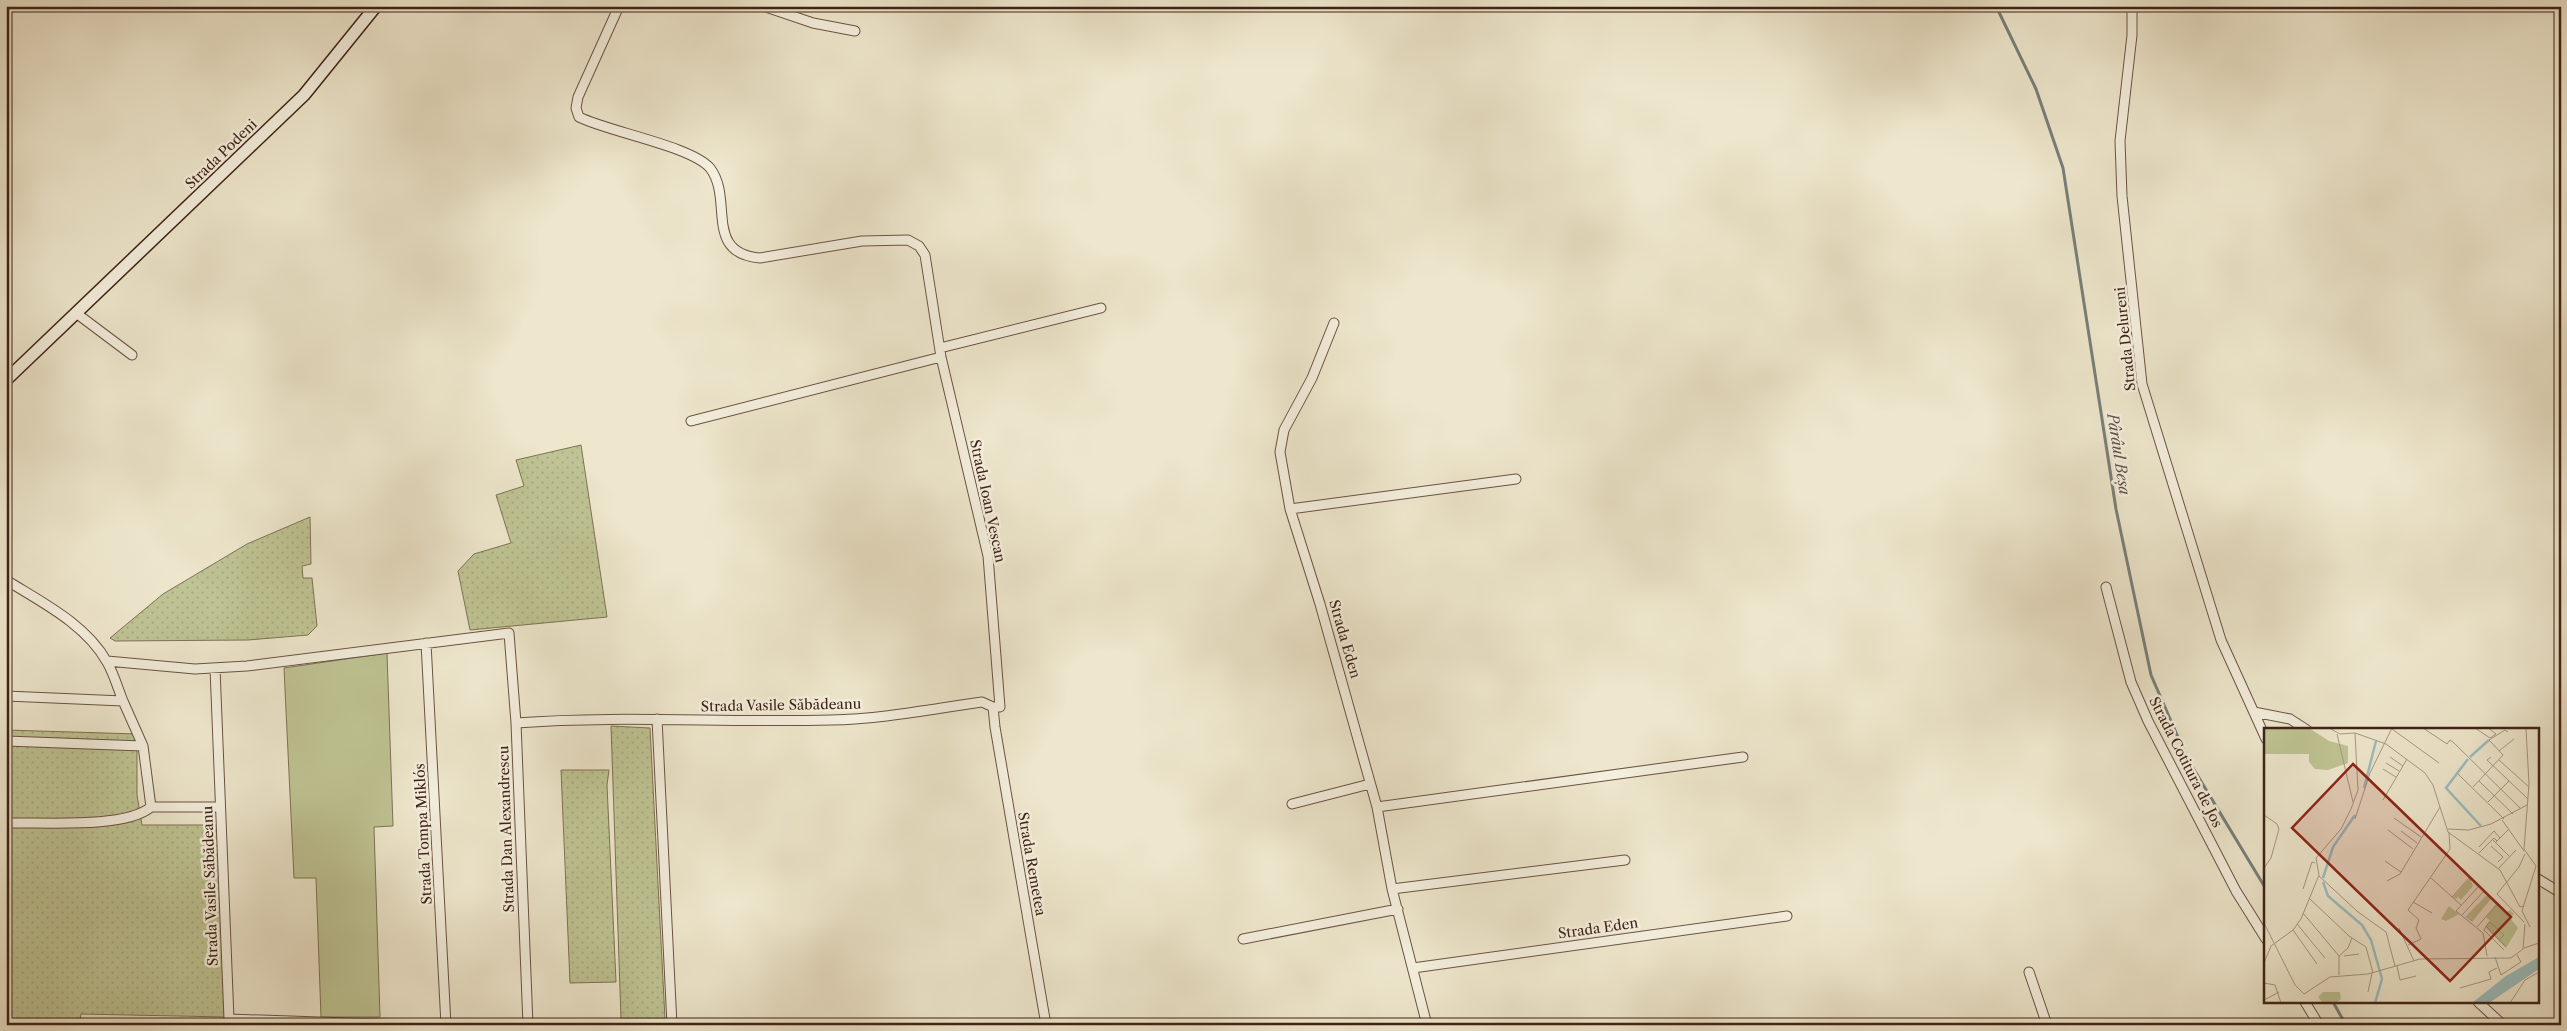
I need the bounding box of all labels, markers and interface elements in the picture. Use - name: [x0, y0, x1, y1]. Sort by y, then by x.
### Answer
- street label: Strada Podeni: [181, 115, 261, 193]
- street label: Strada Delureni: [2111, 286, 2139, 392]
- water label: Pârâul Beșa: [2102, 411, 2135, 496]
- street label: Strada Ioan Vescan: [966, 438, 1010, 564]
- street label: Strada Eden: [1325, 598, 1365, 681]
- street label: Strada Cotitura de Jos: [2145, 694, 2227, 830]
- street label: Strada Vasile Săbădeanu: [701, 695, 862, 715]
- inset map: [2264, 728, 2540, 1004]
- street label: Strada Dan Alexandrescu: [494, 745, 518, 913]
- street label: Strada Tompa Miklós: [410, 763, 436, 905]
- street label: Strada Vasile Săbădeanu: [198, 805, 222, 966]
- street label: Strada Remetea: [1014, 811, 1050, 918]
- street label: Strada Eden: [1557, 913, 1639, 943]

